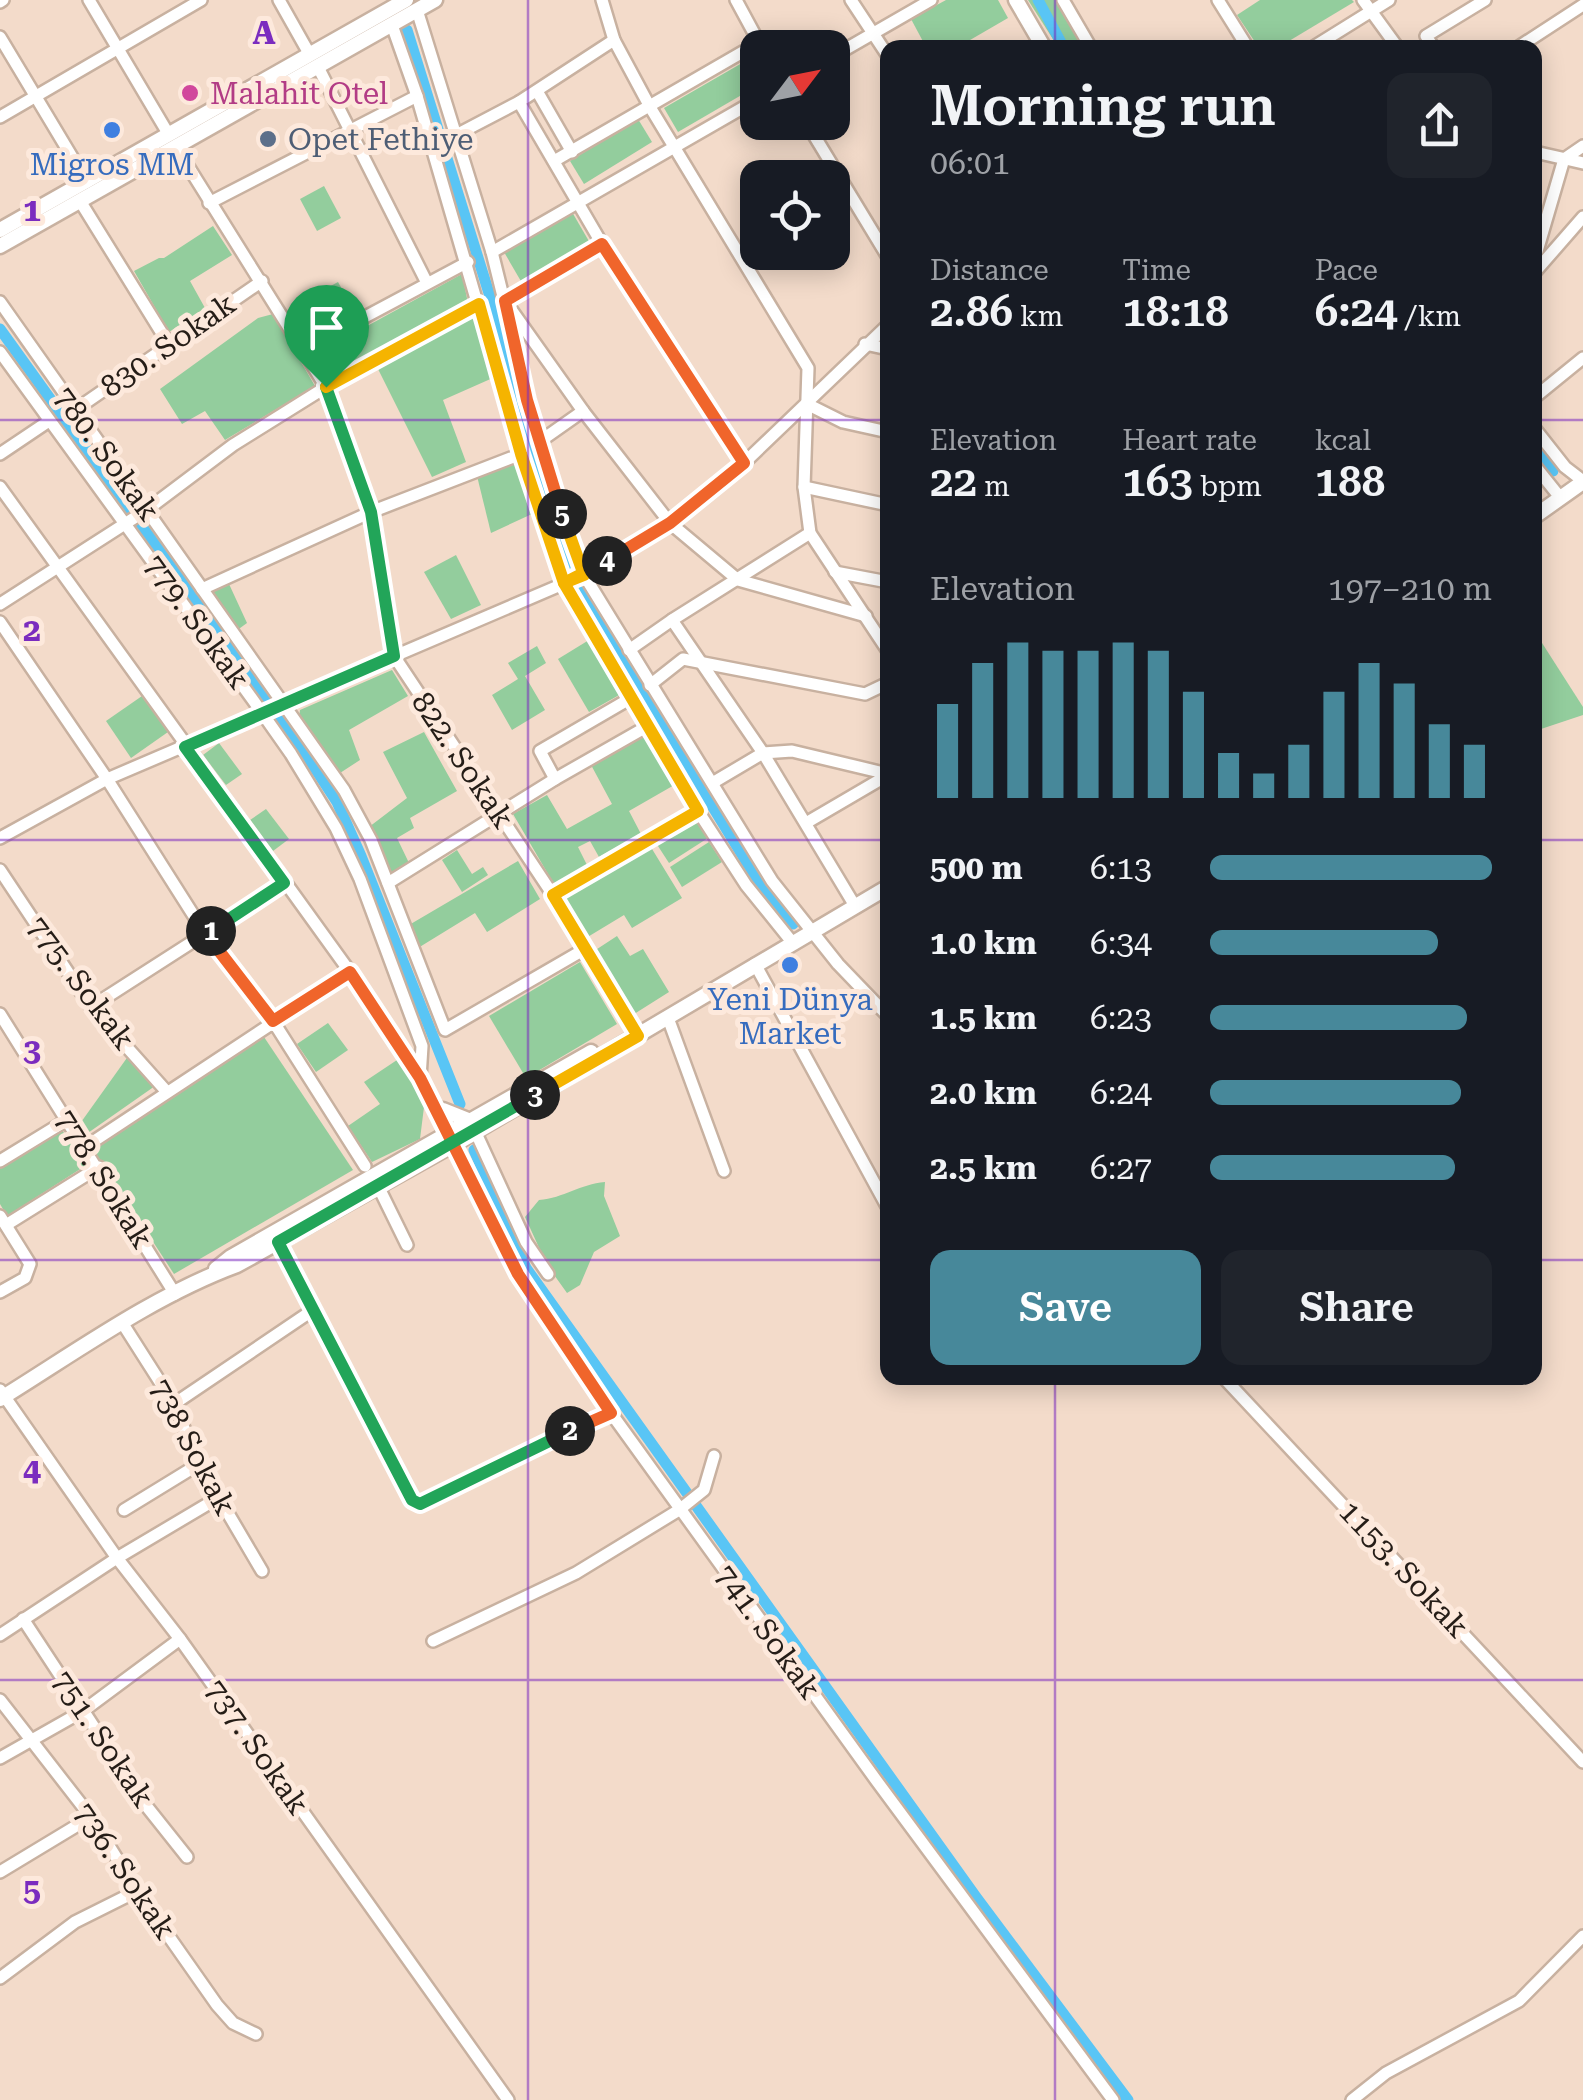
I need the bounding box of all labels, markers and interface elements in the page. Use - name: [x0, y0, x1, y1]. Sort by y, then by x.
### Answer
- text: A: [252, 14, 276, 52]
- north arrow: [740, 30, 850, 140]
- map controls: [740, 30, 850, 270]
- button: share: [1387, 73, 1492, 178]
- text: Morning run: [930, 74, 1276, 138]
- place label: Malahit Otel: [210, 76, 388, 111]
- marker: Malahit Otel: [179, 82, 201, 104]
- marker: Migros MM: [101, 119, 123, 141]
- place label: Opet Fethiye: [288, 122, 474, 157]
- marker: Opet Fethiye: [257, 128, 279, 150]
- text: 06:01: [930, 144, 1010, 182]
- place label: Migros MM: [30, 147, 194, 182]
- button: locate: [740, 160, 850, 270]
- text: 1: [23, 191, 41, 229]
- text: Distance: [930, 254, 1049, 287]
- text: Time: [1122, 254, 1191, 287]
- text: Pace: [1315, 254, 1378, 287]
- pin: [284, 285, 369, 388]
- street label: 830. Sokak: [94, 286, 242, 404]
- text: 2.86: [930, 287, 1013, 336]
- text: 18:18: [1122, 287, 1229, 336]
- text: 6:24: [1315, 287, 1398, 336]
- icon: arrive: [299, 300, 354, 355]
- text: km: [1013, 300, 1063, 333]
- text: /km: [1398, 300, 1461, 333]
- street label: 780. Sokak: [47, 380, 167, 528]
- text: Elevation: [930, 424, 1057, 457]
- text: Heart rate: [1122, 424, 1257, 457]
- text: kcal: [1315, 424, 1371, 457]
- text: 22: [930, 457, 977, 506]
- text: 163: [1122, 457, 1193, 506]
- text: 188: [1315, 457, 1385, 506]
- text: m: [977, 470, 1010, 503]
- text: bpm: [1193, 470, 1262, 503]
- pin: 5: [537, 489, 587, 539]
- text: 5: [554, 497, 570, 530]
- pin: 4: [582, 536, 632, 586]
- text: 4: [599, 544, 615, 577]
- street label: 779. Sokak: [137, 548, 257, 696]
- text: Elevation: [930, 570, 1075, 608]
- text: 197–210 m: [1328, 570, 1492, 608]
- text: 2: [23, 611, 41, 649]
- street label: 822. Sokak: [405, 685, 521, 835]
- text: 500 m: [930, 849, 1023, 887]
- text: 6:13: [1090, 849, 1152, 887]
- pin: 1: [186, 906, 236, 956]
- street label: 775. Sokak: [20, 910, 142, 1056]
- text: 1: [203, 914, 219, 947]
- text: 1.0 km: [930, 924, 1037, 962]
- text: 6:34: [1090, 924, 1152, 962]
- marker: Yeni Dünya Market: [779, 954, 801, 976]
- place label: Yeni Dünya Market: [707, 982, 873, 1051]
- text: 1.5 km: [930, 999, 1037, 1037]
- text: 6:23: [1090, 999, 1152, 1037]
- text: 3: [23, 1031, 41, 1069]
- pin: 3: [510, 1070, 560, 1120]
- text: 2.0 km: [930, 1074, 1037, 1112]
- text: 6:24: [1090, 1074, 1152, 1112]
- text: 3: [527, 1078, 543, 1111]
- street label: 778. Sokak: [48, 1103, 160, 1255]
- text: 2.5 km: [930, 1149, 1037, 1187]
- text: 6:27: [1090, 1149, 1152, 1187]
- button: Save: [930, 1250, 1201, 1365]
- button: Share: [1221, 1250, 1492, 1365]
- street label: 738 Sokak: [143, 1373, 243, 1521]
- pin: 2: [545, 1406, 595, 1456]
- text: 2: [562, 1414, 578, 1447]
- text: 4: [23, 1451, 41, 1489]
- street label: 1153. Sokak: [1332, 1494, 1476, 1644]
- street label: 741. Sokak: [708, 1558, 828, 1706]
- street label: 751. Sokak: [45, 1664, 161, 1814]
- street label: 737. Sokak: [198, 1673, 316, 1821]
- street label: 736. Sokak: [67, 1796, 183, 1946]
- text: 5: [23, 1871, 41, 1909]

